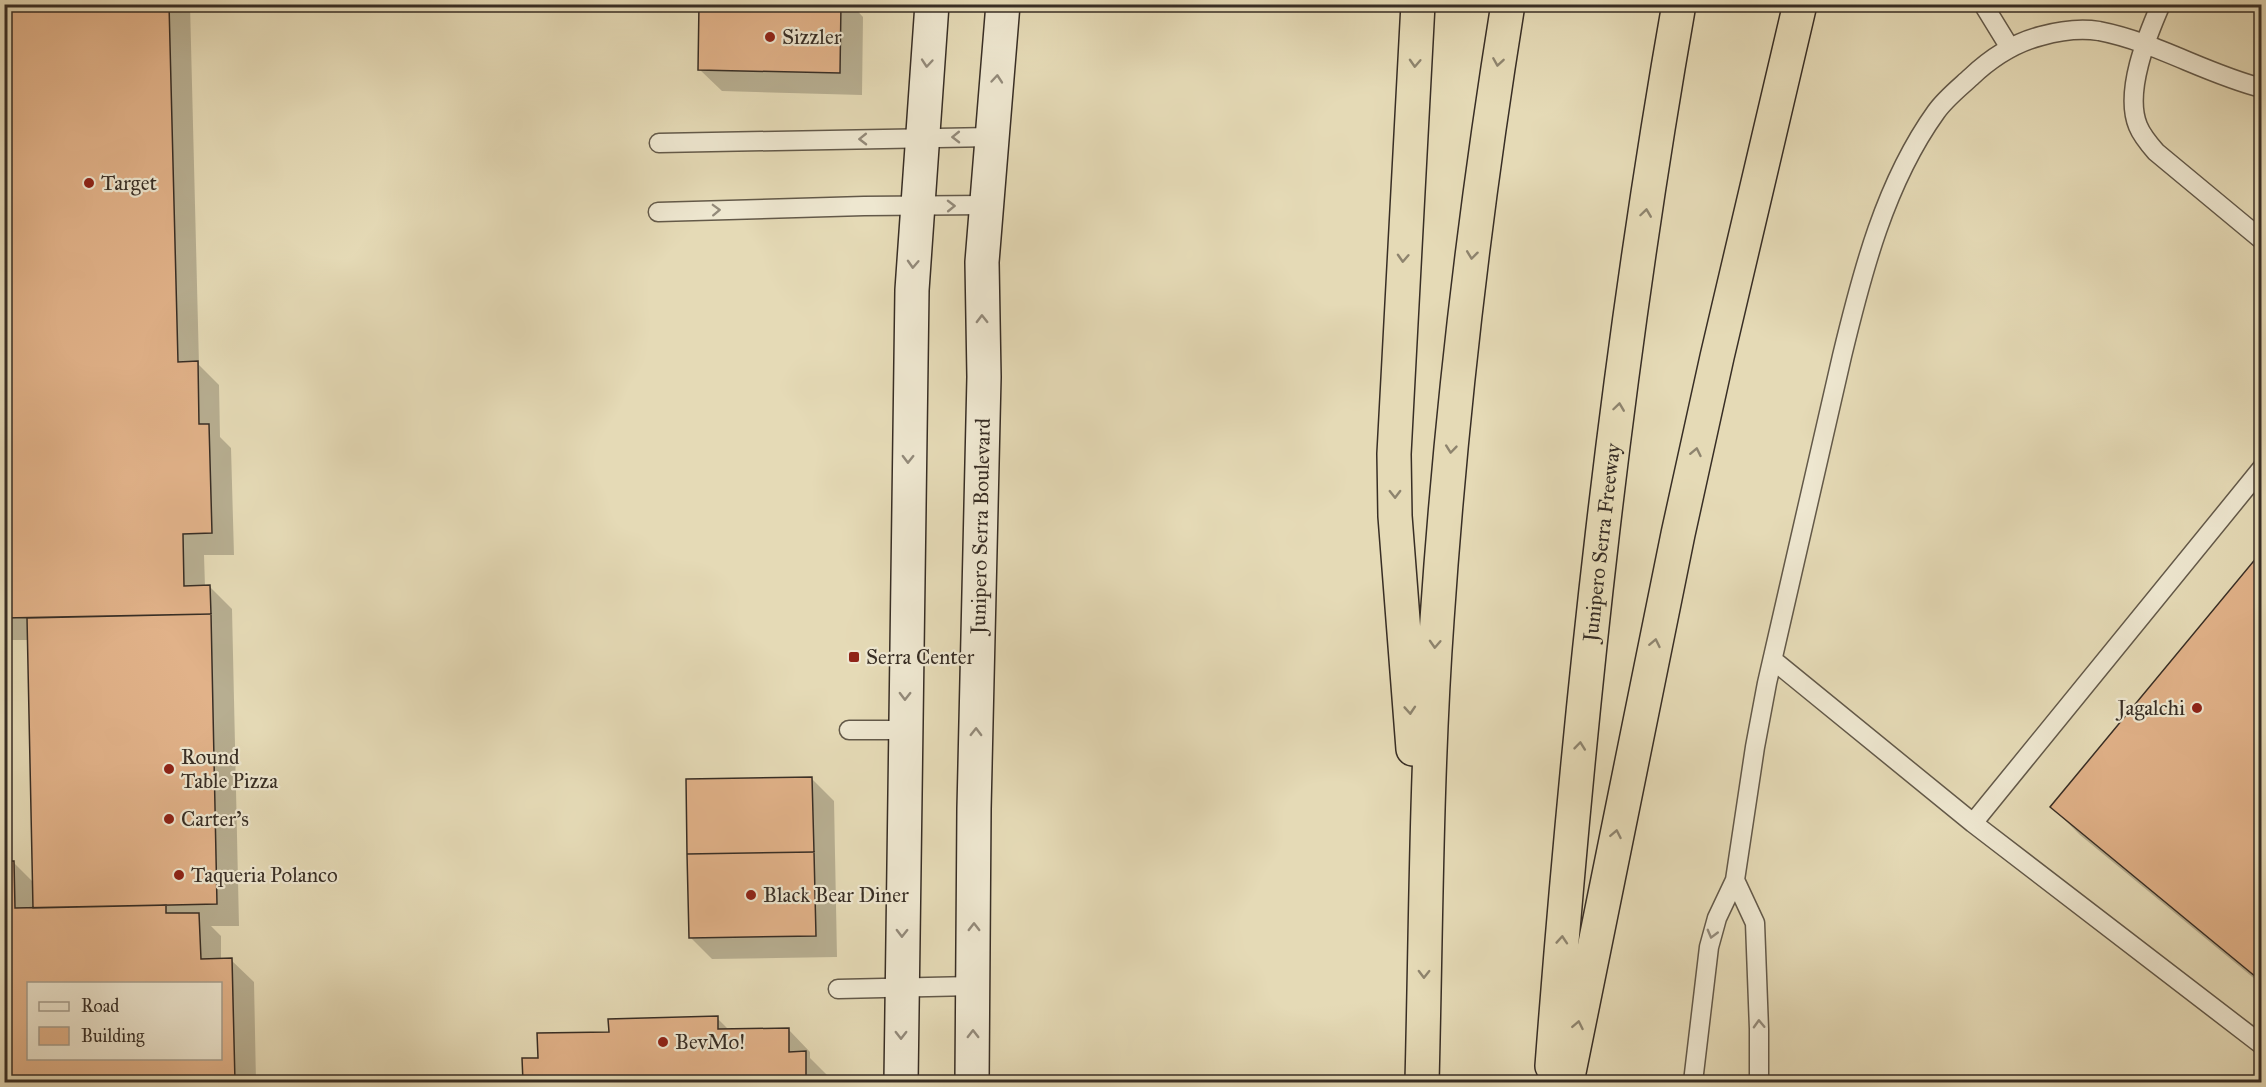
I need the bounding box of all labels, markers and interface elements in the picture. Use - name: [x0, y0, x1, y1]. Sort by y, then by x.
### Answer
- place label: Sizzler: [782, 24, 842, 50]
- marker: Sizzler: [763, 30, 777, 44]
- one-way arrow: [921, 58, 934, 67]
- one-way arrow: [1408, 58, 1421, 67]
- one-way arrow: [1493, 58, 1505, 67]
- one-way arrow: [990, 74, 1003, 83]
- one-way arrow: [952, 131, 961, 144]
- one-way arrow: [858, 133, 867, 146]
- place label: Target: [101, 170, 157, 196]
- marker: Target: [82, 176, 96, 190]
- one-way arrow: [947, 200, 956, 212]
- one-way arrow: [712, 204, 721, 216]
- one-way arrow: [1639, 209, 1651, 218]
- one-way arrow: [1466, 251, 1479, 260]
- one-way arrow: [1397, 253, 1410, 262]
- one-way arrow: [907, 260, 920, 269]
- one-way arrow: [976, 314, 989, 323]
- one-way arrow: [1612, 402, 1625, 411]
- street label: Junipero Serra Boulevard: [965, 417, 996, 636]
- street label: Junipero Serra Freeway: [1577, 441, 1626, 645]
- one-way arrow: [1445, 445, 1458, 454]
- one-way arrow: [1688, 447, 1701, 457]
- one-way arrow: [902, 455, 915, 464]
- one-way arrow: [1389, 490, 1401, 499]
- one-way arrow: [1648, 638, 1661, 648]
- one-way arrow: [1429, 639, 1442, 648]
- place label: Serra Center: [866, 644, 974, 670]
- marker: Serra Center: [847, 650, 861, 664]
- one-way arrow: [899, 692, 911, 701]
- place label: Jagalchi: [2116, 695, 2185, 721]
- marker: Jagalchi: [2190, 701, 2204, 715]
- one-way arrow: [1403, 705, 1416, 714]
- one-way arrow: [970, 728, 982, 737]
- one-way arrow: [1573, 742, 1585, 751]
- place label: Round Table Pizza: [181, 744, 278, 794]
- marker: Round Table Pizza: [162, 762, 176, 776]
- place label: Carter's: [181, 806, 249, 832]
- marker: Carter's: [162, 812, 176, 826]
- one-way arrow: [1609, 829, 1622, 839]
- place label: Taqueria Polanco: [191, 862, 338, 888]
- marker: Taqueria Polanco: [172, 868, 186, 882]
- place label: Black Bear Diner: [763, 882, 909, 908]
- marker: Black Bear Diner: [744, 888, 758, 902]
- one-way arrow: [968, 923, 980, 932]
- one-way arrow: [895, 929, 908, 938]
- one-way arrow: [1707, 929, 1720, 939]
- one-way arrow: [1555, 936, 1568, 945]
- one-way arrow: [1418, 970, 1430, 979]
- legend: [27, 982, 222, 1060]
- text: Road: [81, 995, 119, 1017]
- one-way arrow: [1571, 1020, 1584, 1030]
- one-way arrow: [1753, 1020, 1765, 1029]
- text: Building: [81, 1025, 145, 1048]
- place label: BevMo!: [675, 1029, 745, 1055]
- one-way arrow: [895, 1030, 907, 1039]
- one-way arrow: [967, 1030, 979, 1039]
- marker: BevMo!: [656, 1035, 670, 1049]

